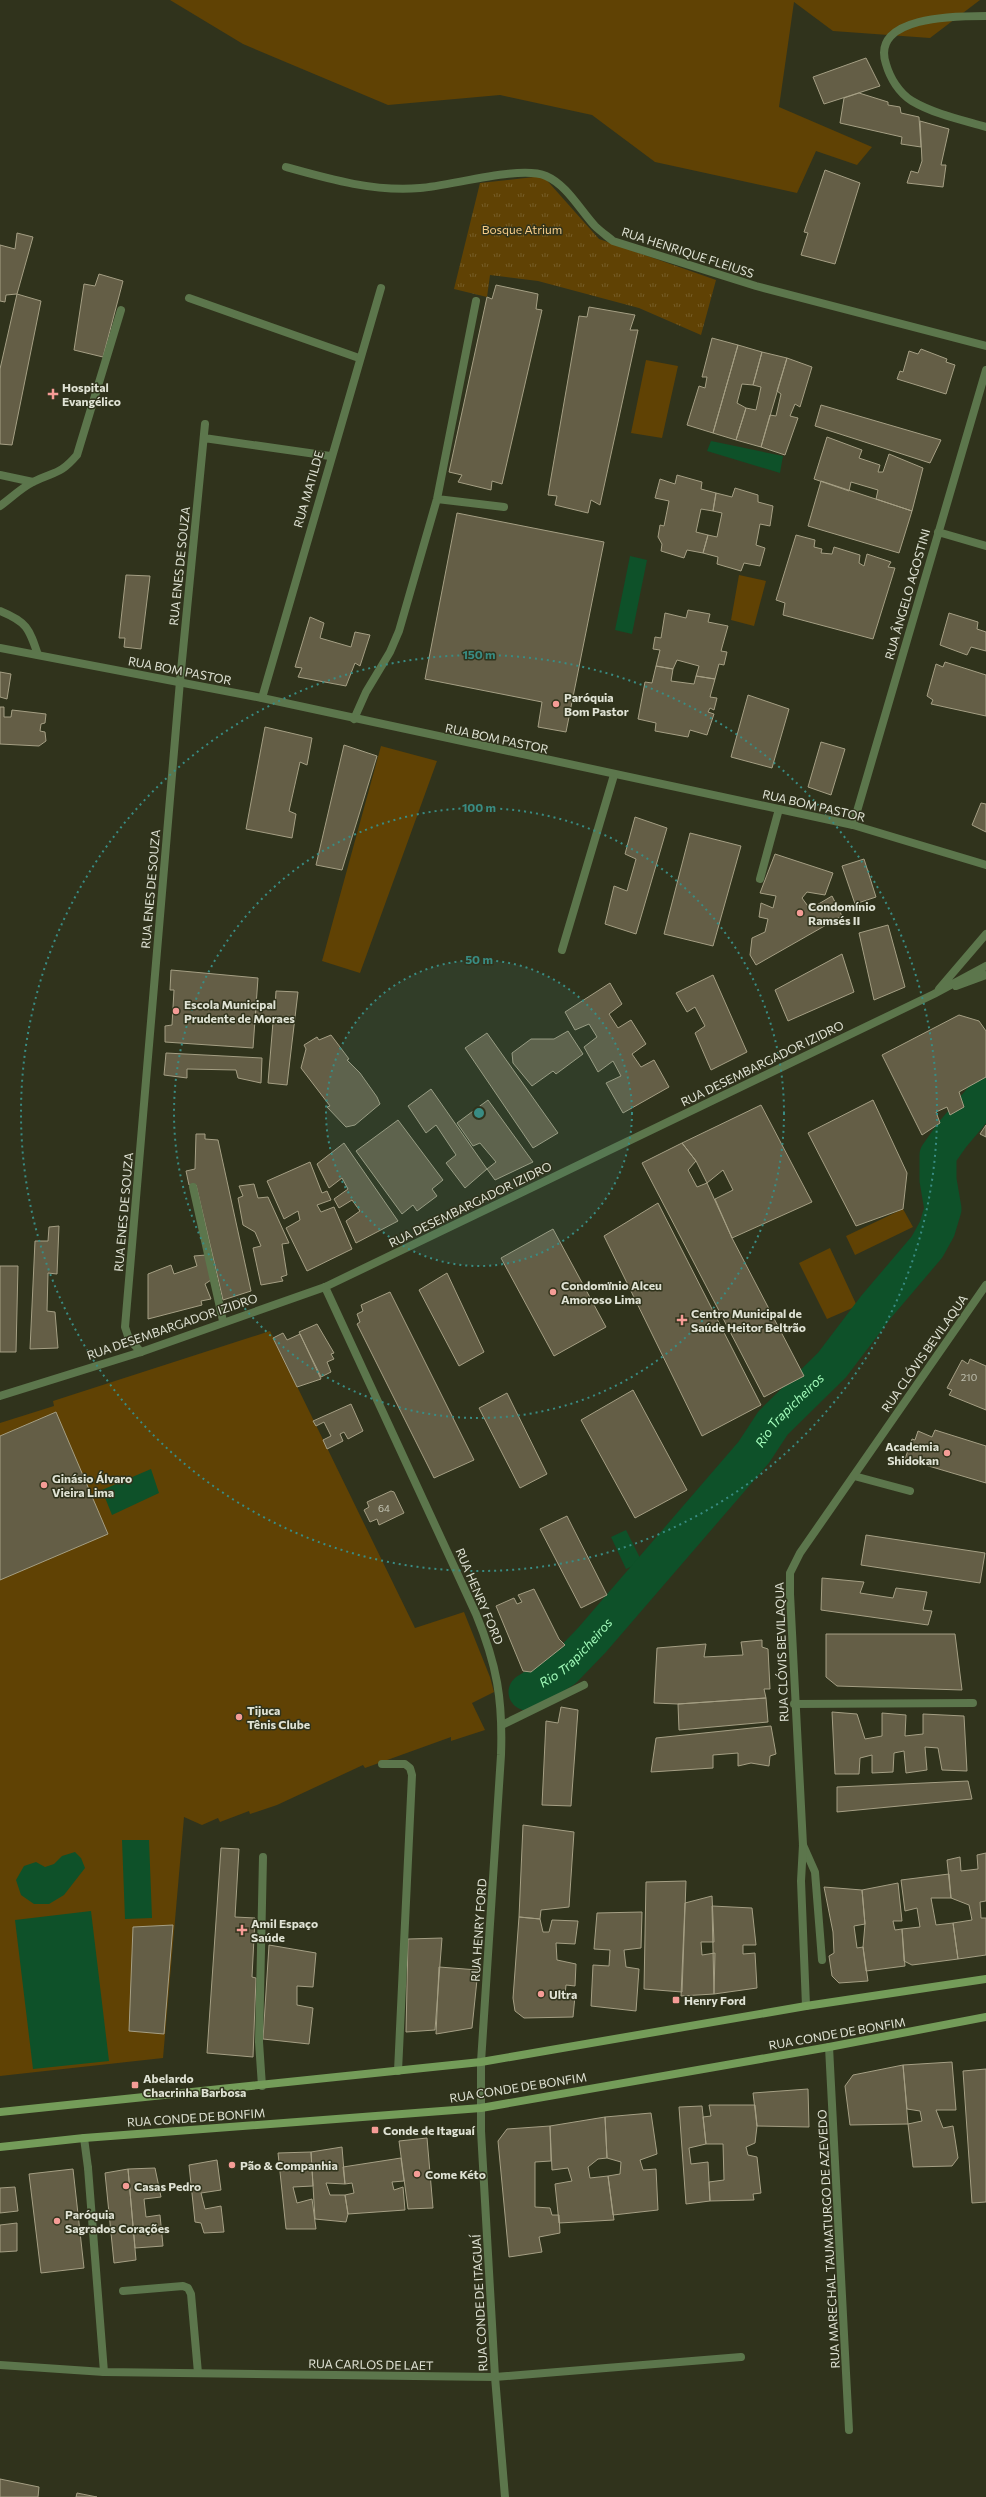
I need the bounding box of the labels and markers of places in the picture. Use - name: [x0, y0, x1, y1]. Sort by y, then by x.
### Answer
- place label: Hospital Evangélico: [62, 380, 121, 408]
- marker: Hospital Evangélico: [47, 388, 59, 400]
- place label: Paróquia Bom Pastor: [564, 690, 629, 718]
- marker: Paróquia Bom Pastor: [551, 699, 561, 709]
- place label: Condomínio Ramsés II: [808, 899, 876, 927]
- marker: Condomínio Ramsés II: [795, 908, 805, 918]
- place label: Escola Municipal Prudente de Moraes: [184, 997, 295, 1025]
- marker: Escola Municipal Prudente de Moraes: [171, 1006, 181, 1016]
- centre of rings: [472, 1106, 486, 1120]
- place label: Condomïnio Alceu Amoroso Lima: [561, 1278, 662, 1306]
- marker: Condomïnio Alceu Amoroso Lima: [548, 1287, 558, 1297]
- place label: Centro Municipal de Saúde Heitor Beltrão: [691, 1306, 806, 1334]
- marker: Centro Municipal de Saúde Heitor Beltrão: [676, 1314, 688, 1326]
- place label: Academia Shidokan: [885, 1439, 939, 1467]
- marker: Academia Shidokan: [942, 1448, 952, 1458]
- place label: Ginásio Álvaro Vieira Lima: [52, 1471, 132, 1499]
- marker: Ginásio Álvaro Vieira Lima: [39, 1480, 49, 1490]
- place label: Tijuca Tênis Clube: [247, 1703, 310, 1731]
- marker: Tijuca Tênis Clube: [234, 1712, 244, 1722]
- place label: Amil Espaço Saúde: [251, 1916, 318, 1944]
- marker: Amil Espaço Saúde: [236, 1924, 248, 1936]
- place label: Ultra: [549, 1987, 577, 2001]
- marker: Ultra: [536, 1989, 546, 1999]
- place label: Henry Ford: [684, 1993, 746, 2007]
- marker: Henry Ford: [671, 1995, 681, 2005]
- place label: Abelardo Chacrinha Barbosa: [143, 2071, 246, 2099]
- marker: Abelardo Chacrinha Barbosa: [130, 2080, 140, 2090]
- place label: Conde de Itaguaí: [383, 2123, 476, 2137]
- marker: Conde de Itaguaí: [370, 2125, 380, 2135]
- place label: Pão & Companhia: [240, 2158, 338, 2172]
- marker: Pão & Companhia: [227, 2160, 237, 2170]
- place label: Come Kéto: [425, 2167, 486, 2181]
- marker: Come Kéto: [412, 2169, 422, 2179]
- place label: Casas Pedro: [134, 2179, 201, 2193]
- marker: Casas Pedro: [121, 2181, 131, 2191]
- place label: Paróquia Sagrados Corações: [65, 2207, 170, 2235]
- marker: Paróquia Sagrados Corações: [52, 2216, 62, 2226]

